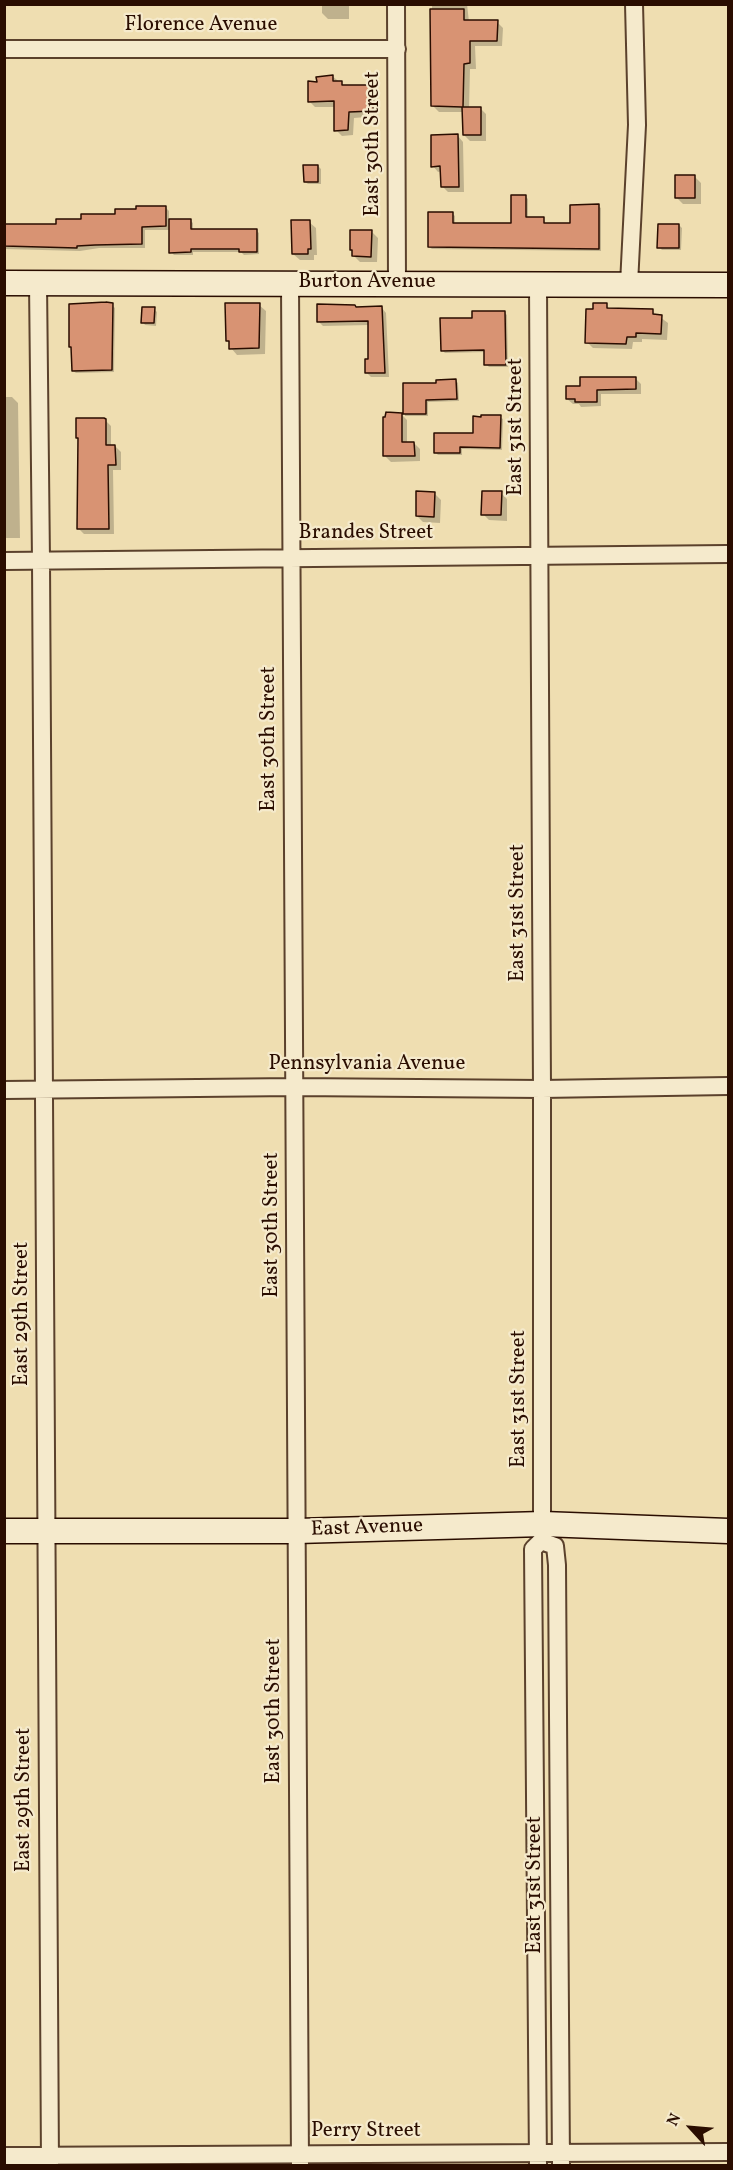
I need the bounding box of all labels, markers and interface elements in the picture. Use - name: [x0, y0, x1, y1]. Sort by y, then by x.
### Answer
- street label: Florence Avenue: [125, 13, 277, 39]
- street label: East 30th Street: [361, 71, 387, 217]
- street label: Burton Avenue: [298, 270, 436, 296]
- street label: East 31st Street: [504, 358, 530, 496]
- street label: Brandes Street: [299, 521, 433, 547]
- street label: East 30th Street: [257, 666, 283, 812]
- street label: East 31st Street: [506, 844, 532, 982]
- street label: Pennsylvania Avenue: [269, 1052, 465, 1078]
- street label: East 30th Street: [260, 1152, 286, 1298]
- street label: East 29th Street: [10, 1242, 36, 1386]
- street label: East 31st Street: [507, 1330, 533, 1468]
- street label: East Avenue: [310, 1514, 424, 1544]
- street label: East 30th Street: [262, 1638, 288, 1784]
- street label: East 29th Street: [12, 1728, 38, 1872]
- street label: East 31st Street: [523, 1816, 549, 1954]
- north arrow: [661, 2098, 721, 2158]
- text: N: [662, 2110, 687, 2130]
- street label: Perry Street: [311, 2119, 421, 2145]

